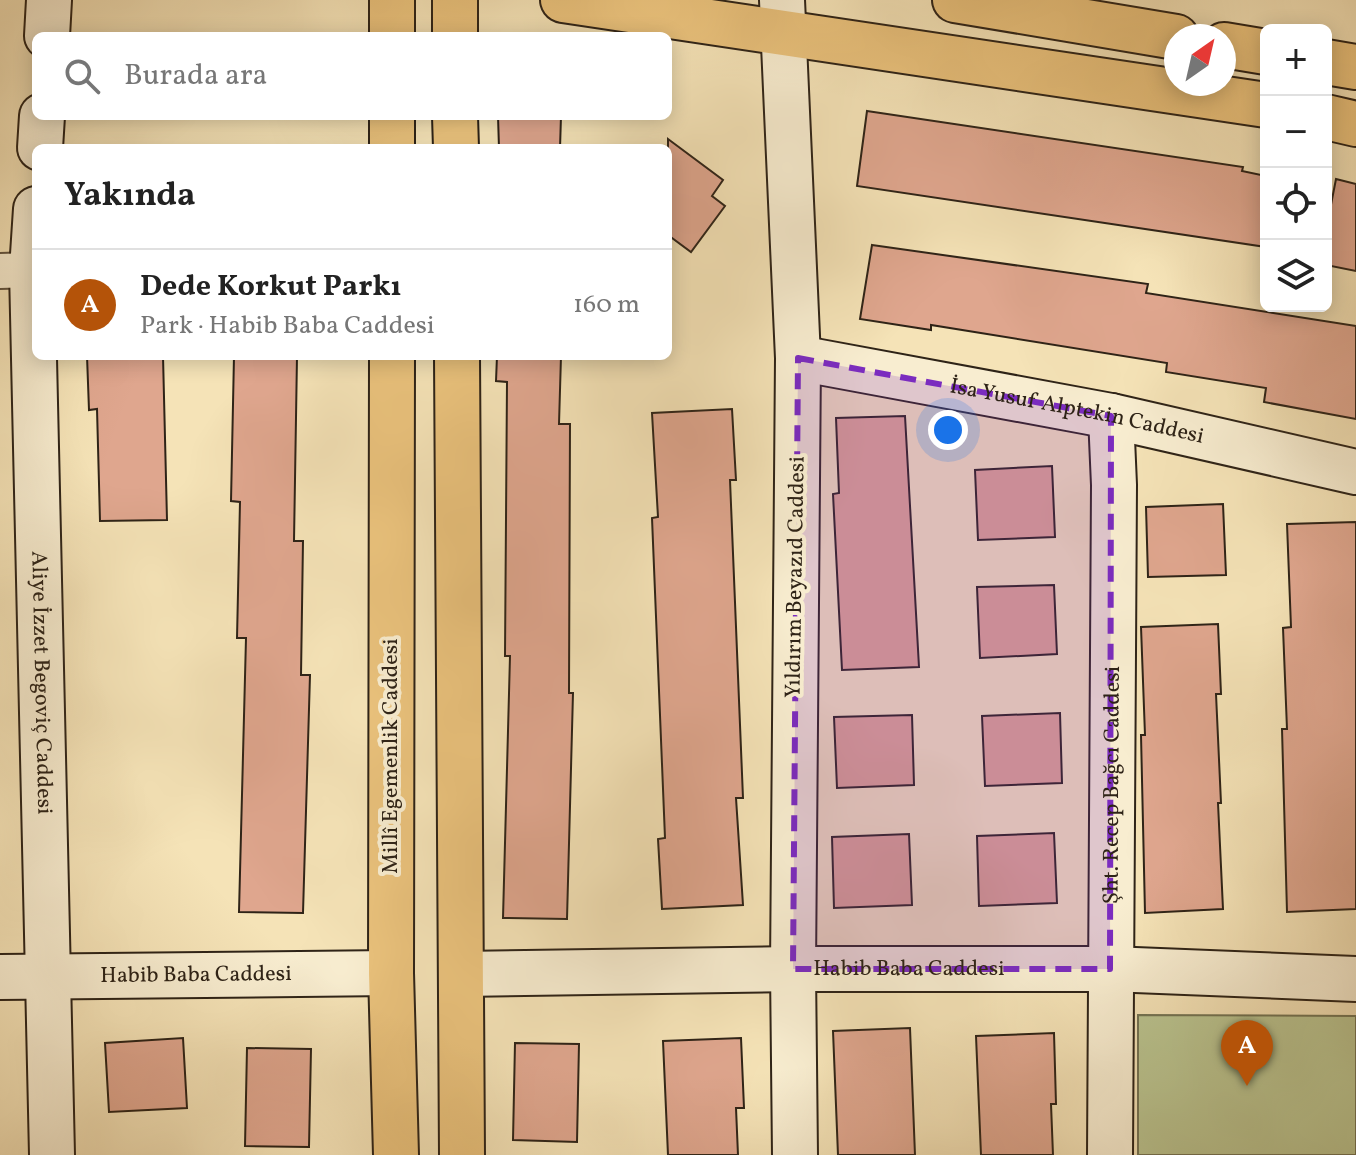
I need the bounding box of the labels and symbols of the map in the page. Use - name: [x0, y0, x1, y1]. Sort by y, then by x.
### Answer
- north arrow: [1164, 24, 1236, 96]
- street label: İsa Yusuf Alptekin Caddesi: [947, 371, 1207, 452]
- your location: [928, 410, 968, 450]
- street label: Yıldırım Beyazıd Caddesi: [778, 456, 814, 698]
- street label: Aliye İzzet Begoviç Caddesi: [23, 551, 60, 815]
- street label: Millî Egemenlik Caddesi: [376, 638, 407, 874]
- street label: Şht. Recep Bağcı Caddesi: [1096, 666, 1128, 904]
- street label: Habib Baba Caddesi: [813, 954, 1005, 985]
- street label: Habib Baba Caddesi: [100, 959, 292, 991]
- pin: A: [1221, 1020, 1273, 1086]

